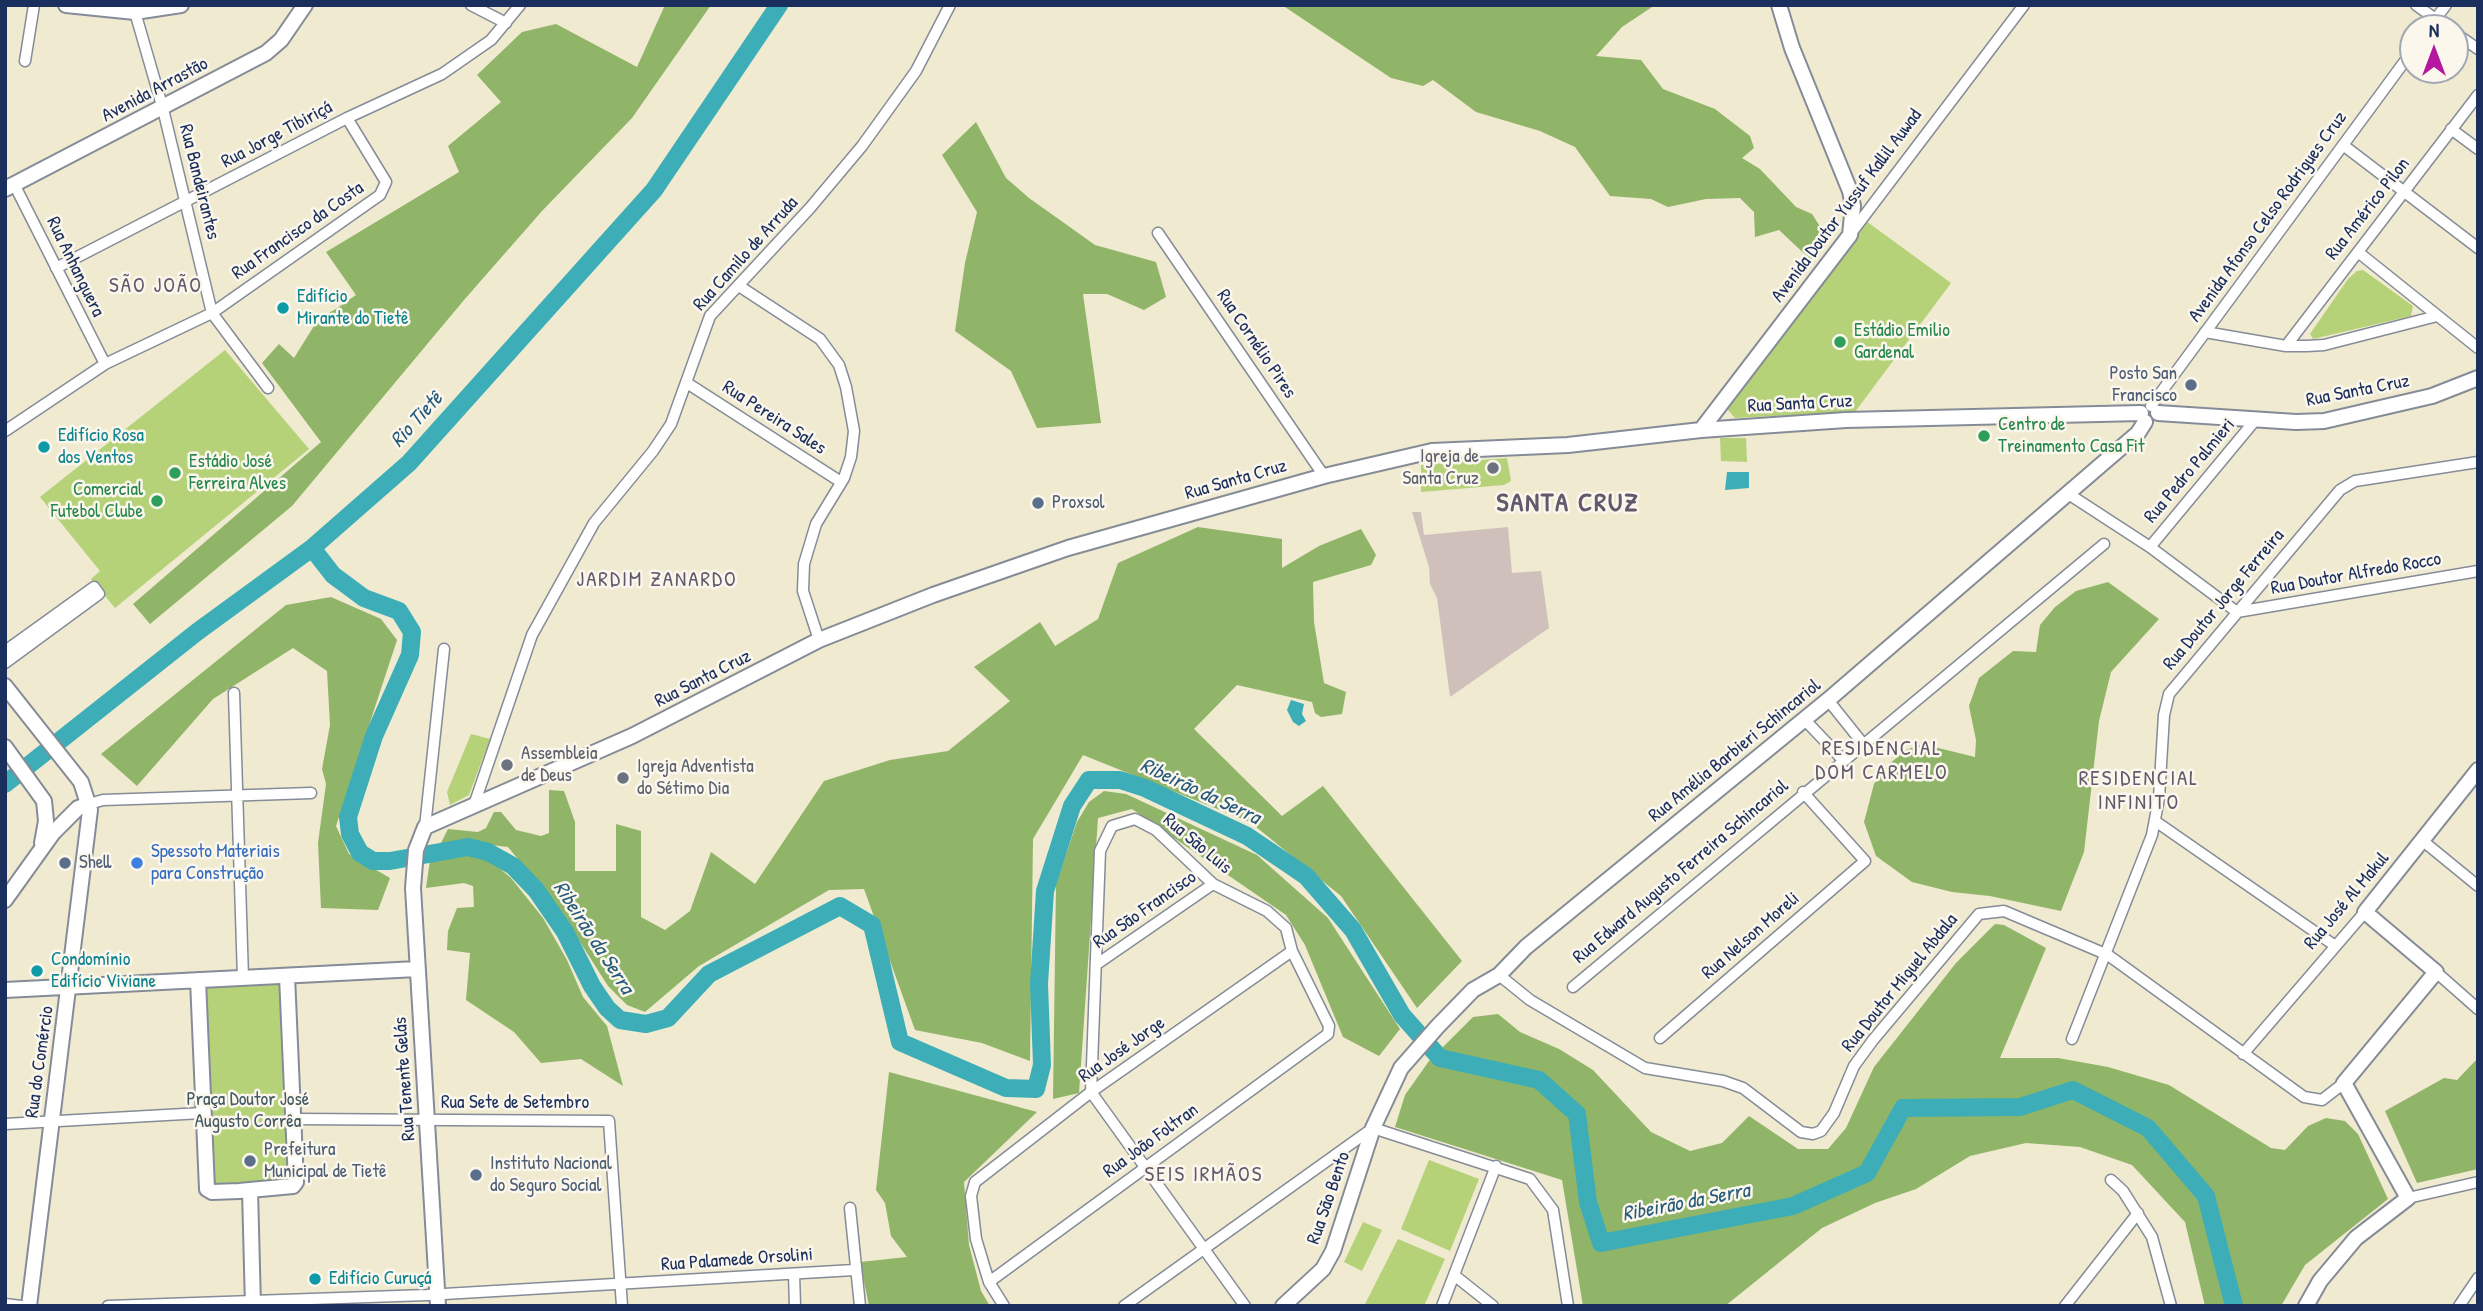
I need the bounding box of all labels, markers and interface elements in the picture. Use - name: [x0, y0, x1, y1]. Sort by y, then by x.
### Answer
- north arrow: [2399, 14, 2469, 84]
- text: N: [2429, 17, 2439, 43]
- street label: Avenida Arrastão: [98, 53, 212, 127]
- street label: Rua Jorge Tibiriçá: [218, 96, 336, 174]
- street label: Avenida Doutor Yussuf Kallil Auwad: [1767, 105, 1927, 307]
- street label: Avenida Afonso Celso Rodrigues Cruz: [2184, 107, 2352, 327]
- street label: Rua Bandeirantes: [174, 122, 224, 242]
- street label: Rua Américo Pilon: [2321, 153, 2415, 265]
- street label: Rua Francisco da Costa: [228, 177, 368, 285]
- street label: Rua Camilo de Arruda: [689, 192, 803, 316]
- street label: Rua Anhanguera: [41, 213, 109, 321]
- district label: SÃO JOÃO: [110, 273, 202, 299]
- street label: Rua Cornélio Pires: [1211, 285, 1301, 403]
- place label: Edifício Mirante do Tietê: [297, 286, 409, 330]
- marker: Edifício Mirante do Tietê: [275, 300, 291, 316]
- place label: Estádio Emilio Gardenal: [1854, 320, 1950, 364]
- marker: Estádio Emilio Gardenal: [1832, 334, 1848, 350]
- place label: Posto San Francisco: [2110, 363, 2177, 407]
- street label: Rua Santa Cruz: [2304, 370, 2412, 412]
- street label: Rua Pereira Sales: [718, 376, 830, 460]
- marker: Posto San Francisco: [2183, 377, 2199, 393]
- water label: Rio Tietê: [386, 387, 448, 453]
- street label: Rua Santa Cruz: [1747, 390, 1853, 418]
- place label: Centro de Treinamento Casa Fit: [1998, 414, 2145, 458]
- street label: Rua Pedro Palmieri: [2140, 414, 2240, 528]
- place label: Edifício Rosa dos Ventos: [58, 425, 144, 469]
- marker: Centro de Treinamento Casa Fit: [1976, 428, 1992, 444]
- marker: Edifício Rosa dos Ventos: [36, 439, 52, 455]
- place label: Igreja de Santa Cruz: [1402, 446, 1479, 490]
- place label: Estádio José Ferreira Alves: [189, 451, 286, 495]
- street label: Rua Santa Cruz: [1183, 455, 1289, 505]
- marker: Igreja de Santa Cruz: [1485, 460, 1501, 476]
- marker: Estádio José Ferreira Alves: [167, 465, 183, 481]
- place label: Comercial Futebol Clube: [51, 479, 143, 523]
- district label: SANTA CRUZ: [1498, 488, 1638, 520]
- place label: Proxsol: [1052, 492, 1105, 514]
- marker: Comercial Futebol Clube: [149, 493, 165, 509]
- marker: Proxsol: [1030, 495, 1046, 511]
- street label: Rua Doutor Jorge Ferreira: [2159, 525, 2289, 675]
- street label: Rua Doutor Alfredo Rocco: [2269, 548, 2443, 600]
- district label: JARDIM ZANARDO: [578, 567, 736, 593]
- street label: Rua Santa Cruz: [651, 645, 755, 713]
- street label: Rua Amélia Barbieri Schincariol: [1644, 675, 1826, 827]
- district label: RESIDENCIAL DOM CARMELO: [1817, 736, 1947, 786]
- place label: Assembleia de Deus: [521, 743, 598, 787]
- water label: Ribeirão da Serra: [1136, 753, 1264, 831]
- place label: Igreja Adventista do Sétimo Dia: [637, 756, 754, 800]
- marker: Assembleia de Deus: [499, 757, 515, 773]
- district label: RESIDENCIAL INFINITO: [2080, 766, 2198, 816]
- marker: Igreja Adventista do Sétimo Dia: [615, 770, 631, 786]
- street label: Rua Edward Augusto Ferreira Schincariol: [1569, 775, 1793, 969]
- street label: Rua São Luis: [1158, 809, 1236, 879]
- place label: Spessoto Materiais para Construção: [151, 841, 280, 885]
- street label: Rua José Al Makul: [2300, 848, 2394, 954]
- place label: Shell: [79, 852, 111, 874]
- marker: Shell: [57, 855, 73, 871]
- marker: Spessoto Materiais para Construção: [129, 855, 145, 871]
- street label: Rua São Francisco: [1089, 866, 1201, 954]
- water label: Ribeirão da Serra: [547, 877, 639, 999]
- street label: Rua Nelson Moreli: [1698, 887, 1804, 985]
- street label: Rua Doutor Miguel Abdala: [1837, 909, 1963, 1057]
- place label: Condomínio Edifício Viviane: [51, 949, 156, 993]
- marker: Condomínio Edifício Viviane: [29, 963, 45, 979]
- street label: Rua do Comércio: [21, 1005, 59, 1119]
- street label: Rua José Jorge: [1075, 1012, 1169, 1088]
- street label: Rua Tenente Gelás: [389, 1016, 421, 1142]
- park label: Praça Doutor José Augusto Corrêa: [187, 1089, 309, 1133]
- street label: Rua Sete de Setembro: [441, 1092, 589, 1114]
- street label: Rua João Foltran: [1099, 1099, 1203, 1183]
- place label: Prefeitura Municipal de Tietê: [264, 1139, 387, 1183]
- street label: Rua São Bento: [1303, 1149, 1355, 1247]
- marker: Prefeitura Municipal de Tietê: [242, 1153, 258, 1169]
- place label: Instituto Nacional do Seguro Social: [490, 1153, 612, 1197]
- district label: SEIS IRMÃOS: [1146, 1162, 1262, 1188]
- marker: Instituto Nacional do Seguro Social: [468, 1167, 484, 1183]
- water label: Ribeirão da Serra: [1620, 1178, 1752, 1228]
- street label: Rua Palamede Orsolini: [660, 1243, 814, 1277]
- place label: Edifício Curuçá: [329, 1268, 432, 1290]
- marker: Edifício Curuçá: [307, 1271, 323, 1287]

